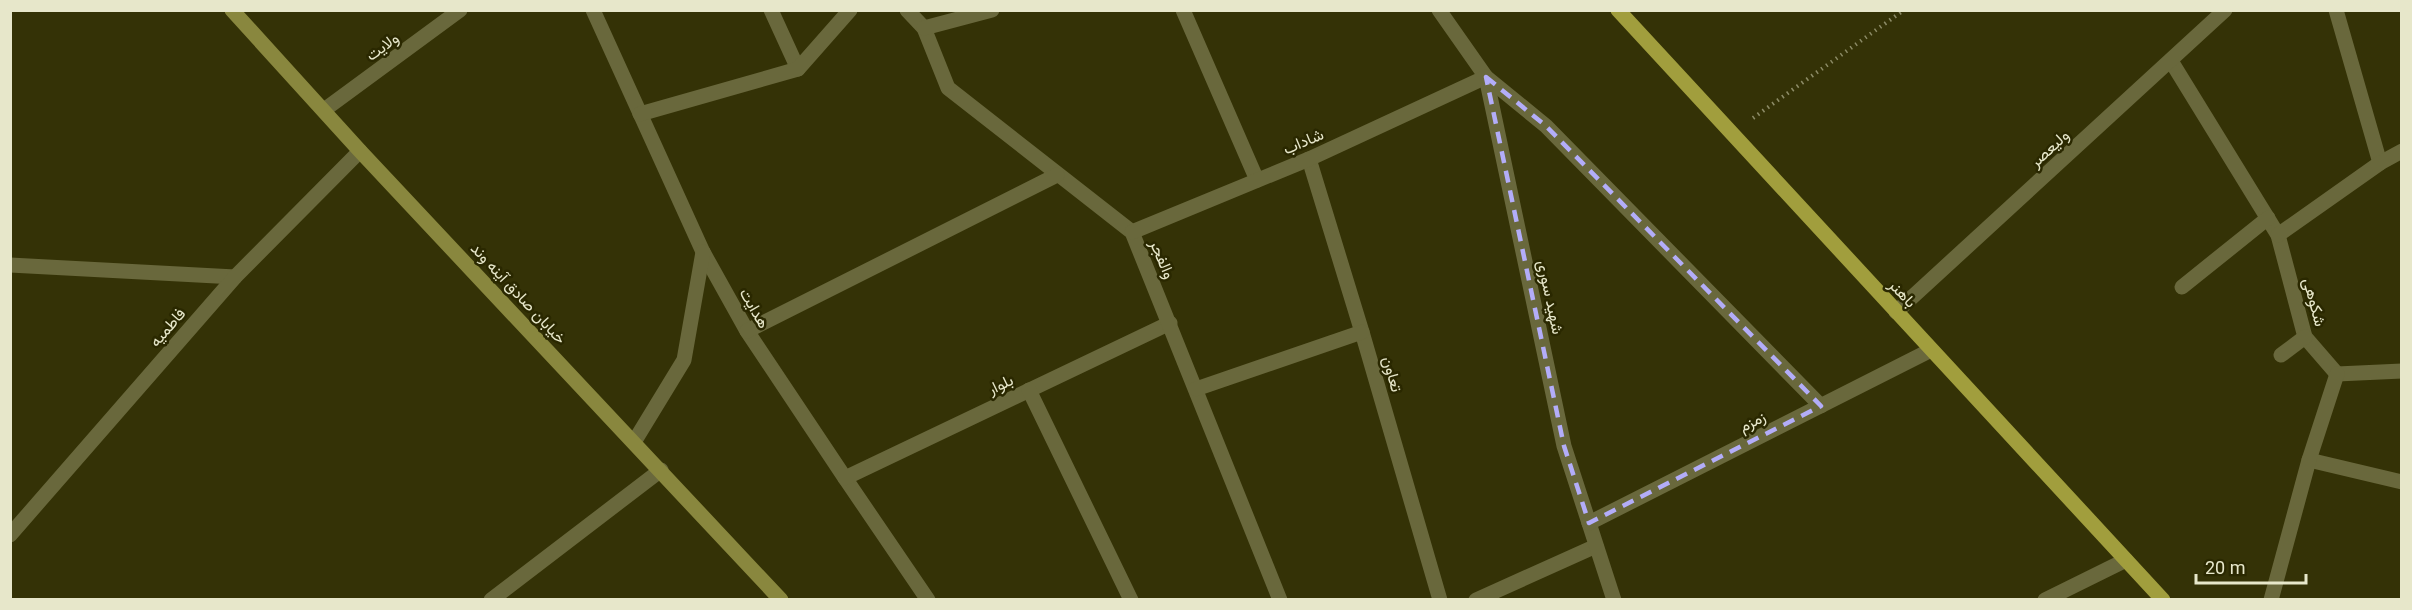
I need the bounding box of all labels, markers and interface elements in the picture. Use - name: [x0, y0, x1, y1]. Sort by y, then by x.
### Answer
- street label: ولایت: [362, 28, 403, 65]
- street label: شاداب: [1280, 124, 1326, 158]
- street label: ولیعصر: [2025, 126, 2074, 173]
- street label: والفجر: [1145, 236, 1179, 282]
- street label: خیابان صادق آینه وند: [466, 239, 571, 349]
- street label: شهید سوری: [1532, 258, 1568, 336]
- street label: باهنر: [1883, 275, 1920, 312]
- street label: شکوهی: [2298, 276, 2330, 329]
- street label: هدایت: [736, 285, 774, 332]
- street label: فاطمیه: [145, 304, 189, 351]
- street label: تعاون: [1377, 354, 1407, 395]
- street label: بلوار: [983, 370, 1017, 400]
- street label: زمزم: [1736, 407, 1769, 437]
- scale bar: [2196, 547, 2306, 585]
- text: 20 m: [2205, 557, 2245, 578]

